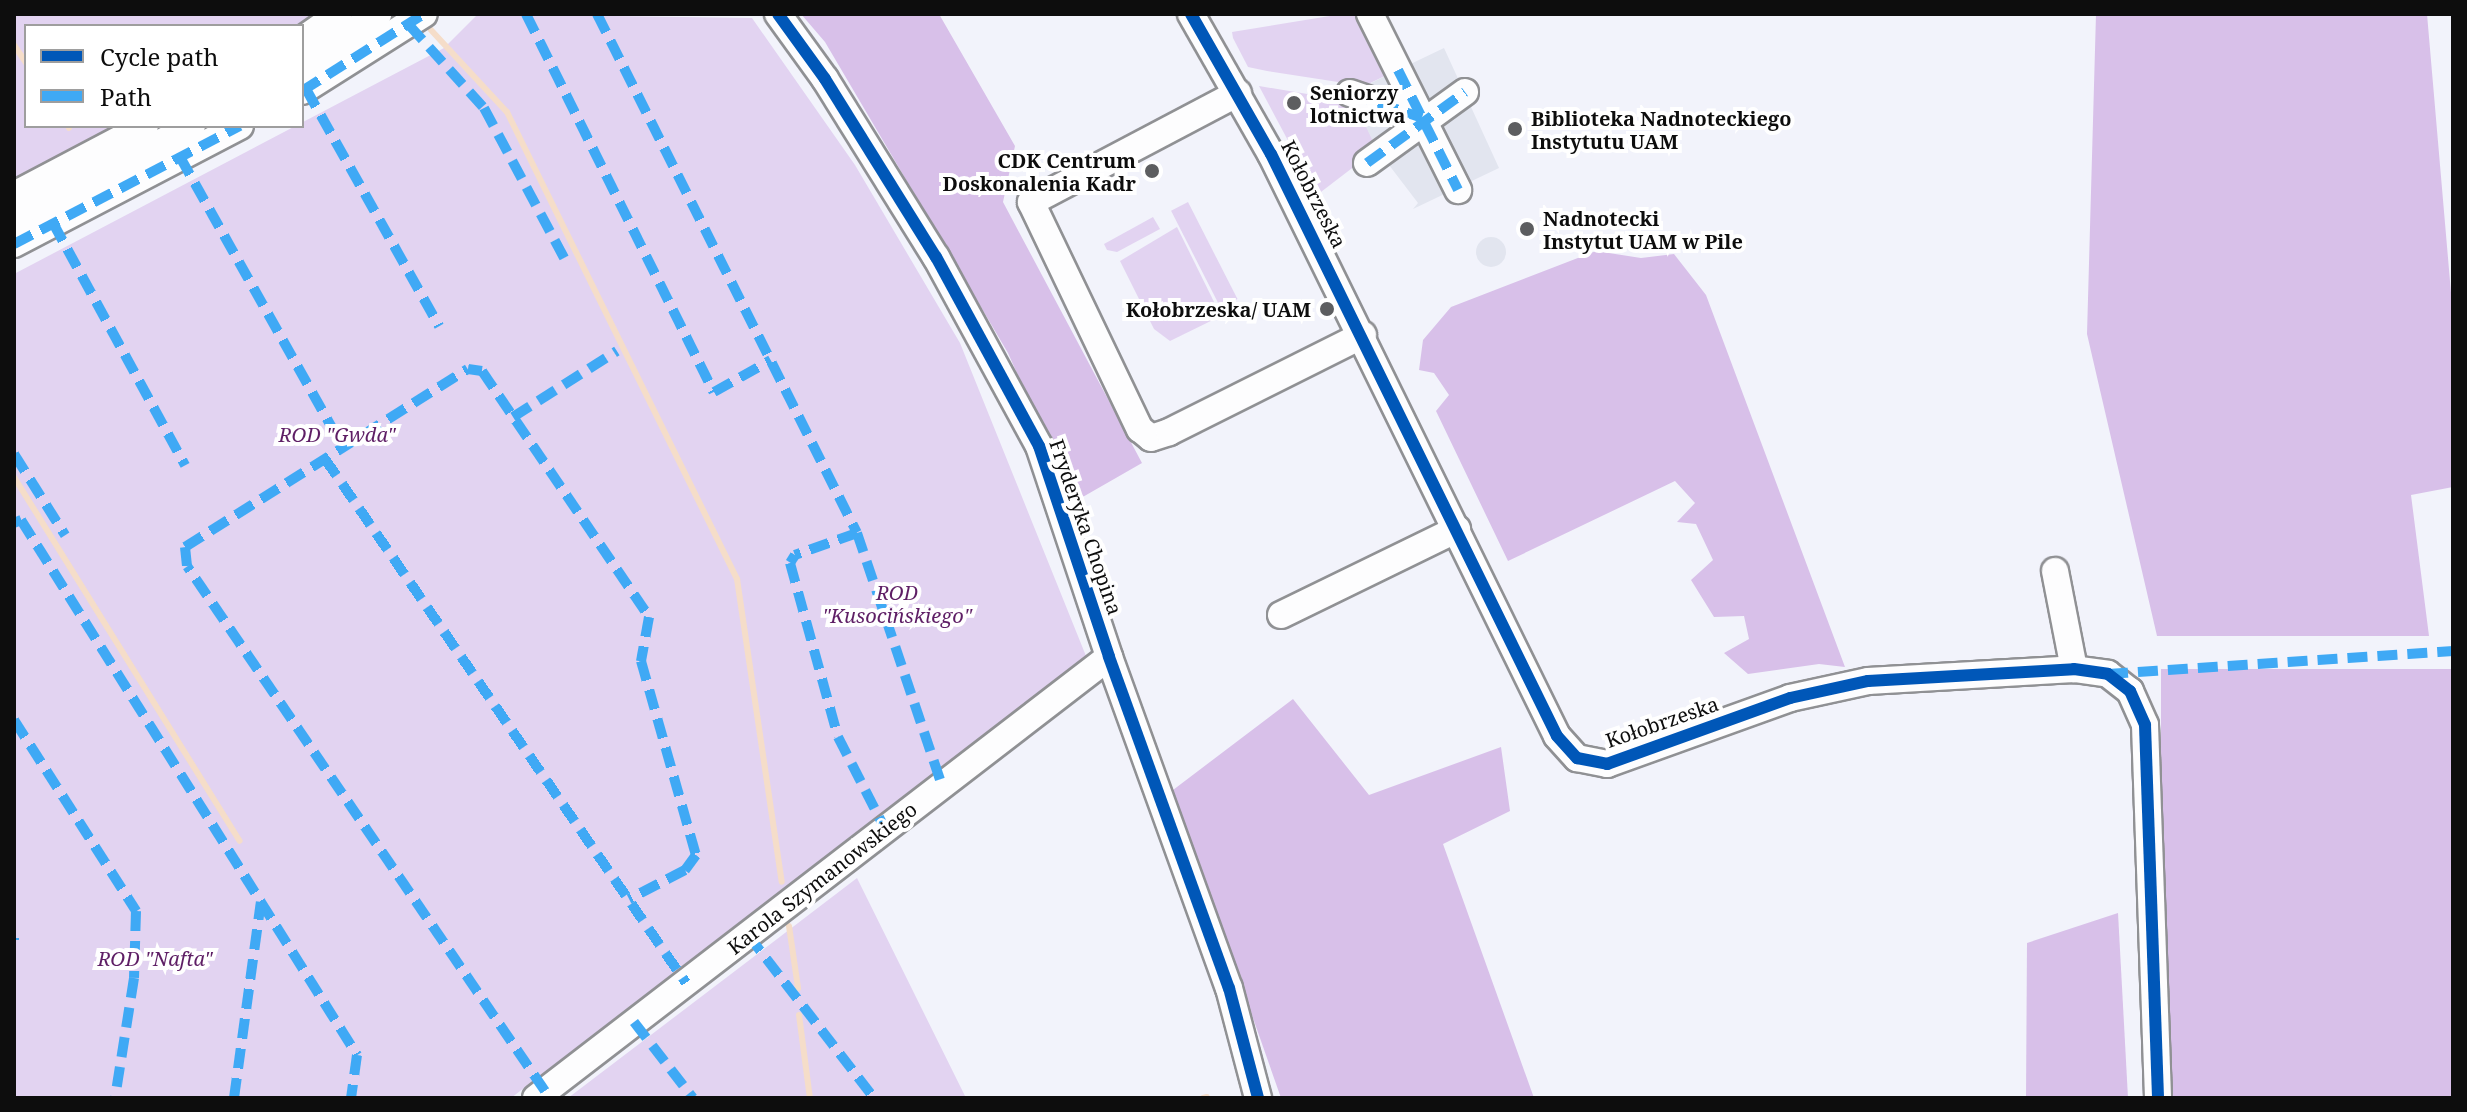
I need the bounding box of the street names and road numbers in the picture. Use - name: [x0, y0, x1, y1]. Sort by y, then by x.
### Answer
- street label: Kołobrzeska: [1277, 136, 1351, 252]
- street label: Fryderyka Chopina: [1045, 436, 1127, 618]
- street label: Kołobrzeska: [1602, 691, 1722, 753]
- street label: Karola Szymanowskiego: [723, 797, 921, 959]

